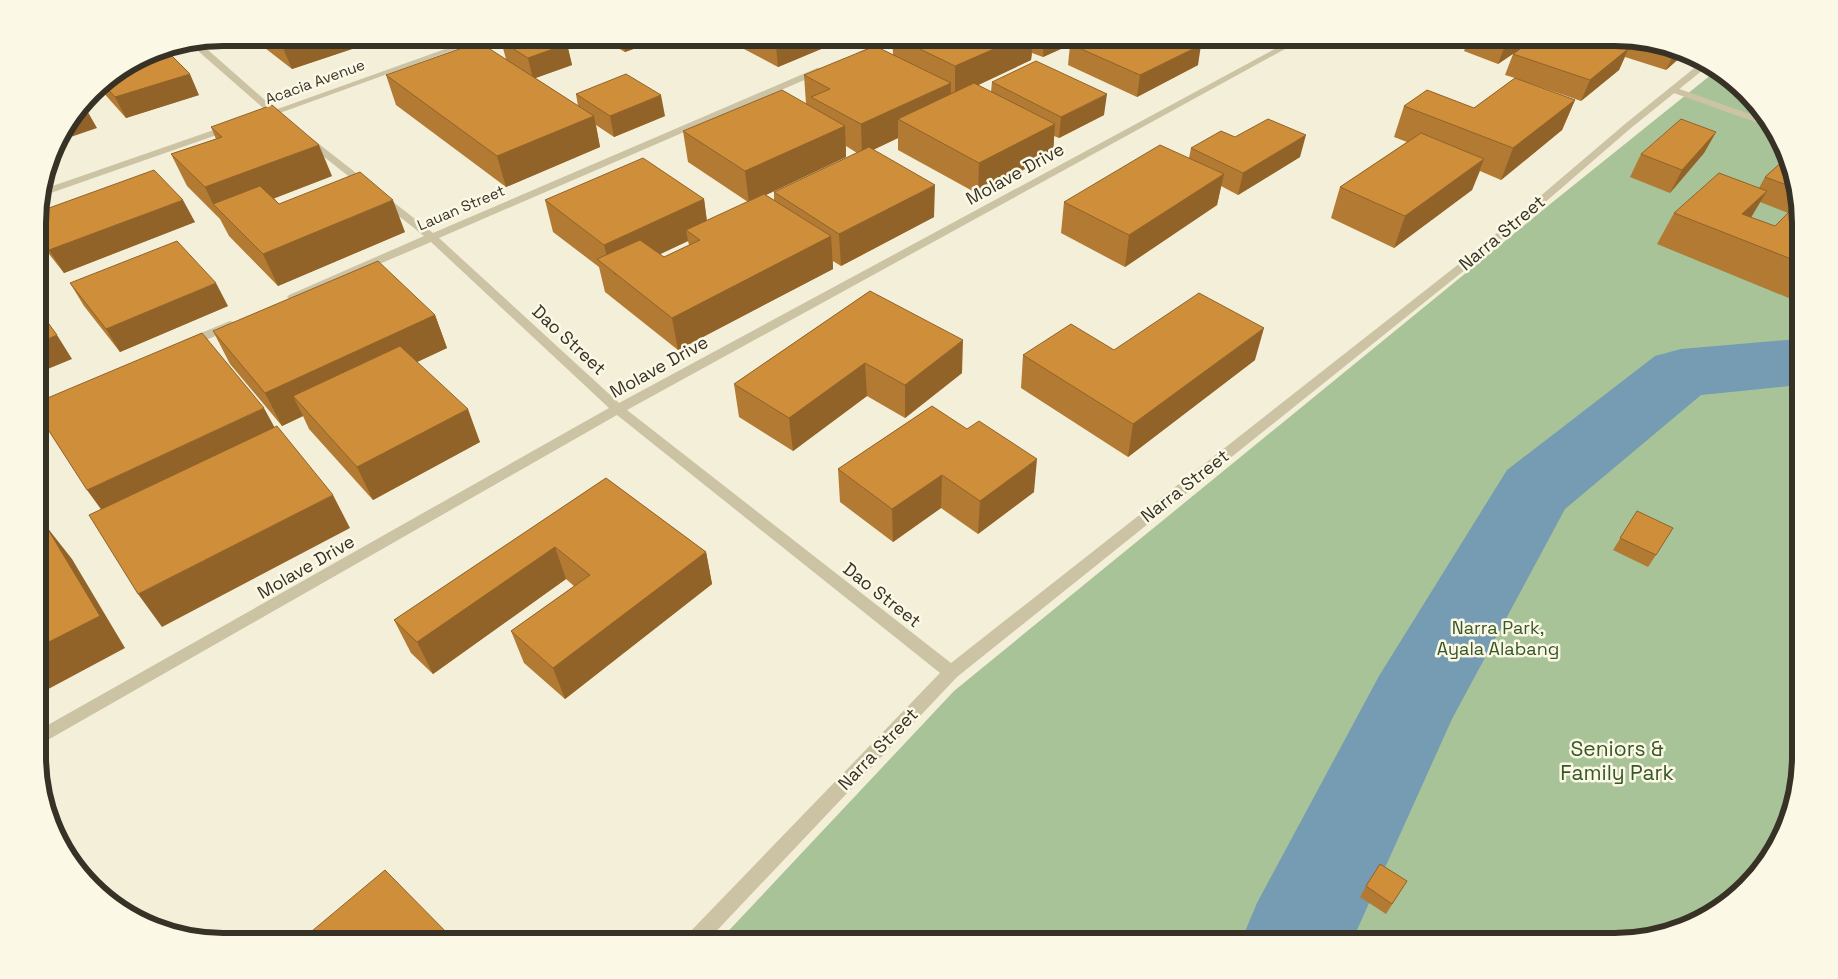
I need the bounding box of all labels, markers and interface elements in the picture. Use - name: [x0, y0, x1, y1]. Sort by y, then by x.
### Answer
- street label: Acacia Avenue: [262, 55, 367, 108]
- street label: Molave Drive: [962, 137, 1068, 210]
- street label: Lauan Street: [414, 181, 508, 235]
- street label: Narra Street: [1454, 190, 1550, 275]
- street label: Dao Street: [528, 300, 611, 380]
- street label: Molave Drive: [606, 330, 712, 403]
- street label: Narra Street: [1136, 444, 1233, 527]
- street label: Molave Drive: [253, 529, 359, 604]
- street label: Dao Street: [839, 557, 926, 632]
- park label: Narra Park, Ayala Alabang: [1437, 616, 1559, 660]
- street label: Narra Street: [833, 703, 923, 795]
- park label: Seniors & Family Park: [1560, 735, 1674, 786]

